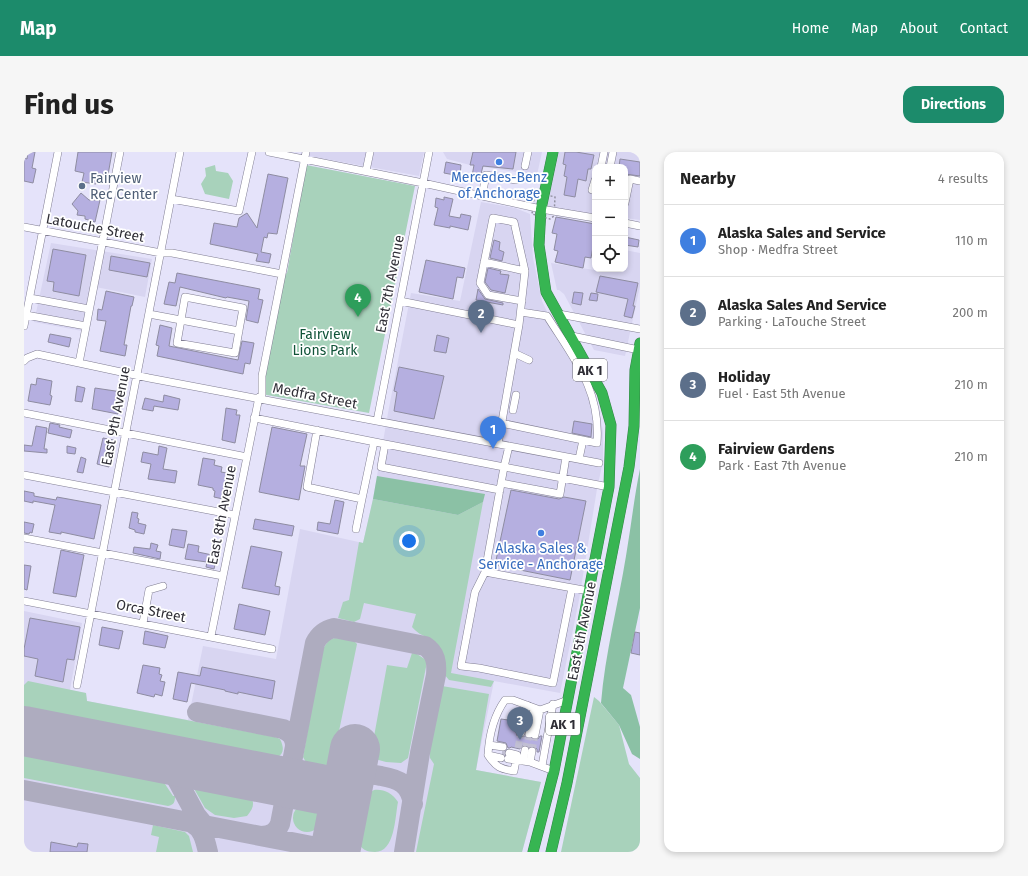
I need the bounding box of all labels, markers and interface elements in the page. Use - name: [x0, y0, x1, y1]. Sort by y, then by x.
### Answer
- text: Map: [20, 17, 57, 40]
- text: Home: [792, 20, 829, 37]
- text: Map: [851, 20, 878, 37]
- text: About: [900, 20, 938, 37]
- text: Contact: [960, 20, 1008, 37]
- button: Directions: [903, 86, 1004, 123]
- text: Find us: [24, 88, 114, 121]
- marker: Mercedes-Benz of Anchorage: [494, 157, 504, 167]
- map controls: [592, 164, 628, 272]
- button: +: [592, 164, 628, 200]
- text: Nearby: [680, 168, 735, 189]
- place label: Mercedes-Benz of Anchorage: [451, 169, 547, 202]
- place label: Fairview Rec Center: [90, 170, 158, 203]
- text: 4 results: [938, 171, 988, 186]
- marker: Fairview Rec Center: [77, 181, 87, 191]
- button: −: [592, 200, 628, 236]
- street label: Latouche Street: [44, 210, 147, 246]
- text: Alaska Sales and Service: [718, 224, 886, 242]
- street label: East 7th Avenue: [372, 233, 408, 335]
- text: 1: [690, 233, 696, 248]
- text: 110 m: [955, 233, 988, 248]
- button: locate: [592, 236, 628, 272]
- text: Shop · Medfra Street: [718, 242, 838, 257]
- pin: 4: [345, 284, 371, 317]
- text: Alaska Sales And Service: [718, 296, 887, 314]
- pin: 2: [468, 300, 494, 333]
- text: 2: [690, 305, 696, 320]
- text: 200 m: [952, 305, 988, 320]
- text: Parking · LaTouche Street: [718, 314, 866, 329]
- park label: Fairview Lions Park: [292, 326, 358, 359]
- road number: AK 1: [573, 359, 607, 381]
- street label: East 9th Avenue: [98, 365, 134, 467]
- text: Holiday: [718, 368, 770, 386]
- text: 3: [690, 377, 696, 392]
- text: 210 m: [954, 377, 988, 392]
- street label: Medfra Street: [271, 379, 360, 413]
- text: Fuel · East 5th Avenue: [718, 386, 846, 401]
- pin: 1: [480, 416, 506, 449]
- text: Fairview Gardens: [718, 440, 835, 458]
- text: 4: [689, 449, 697, 464]
- text: 210 m: [954, 449, 988, 464]
- text: Park · East 7th Avenue: [718, 458, 846, 473]
- street label: East 8th Avenue: [204, 464, 240, 566]
- marker: Alaska Sales & Service - Anchorage: [536, 528, 546, 538]
- your location: [399, 531, 419, 551]
- place label: Alaska Sales & Service - Anchorage: [479, 540, 603, 573]
- street label: East 5th Avenue: [564, 580, 600, 682]
- street label: Orca Street: [115, 596, 188, 626]
- pin: 3: [507, 707, 533, 740]
- road number: AK 1: [546, 713, 580, 735]

